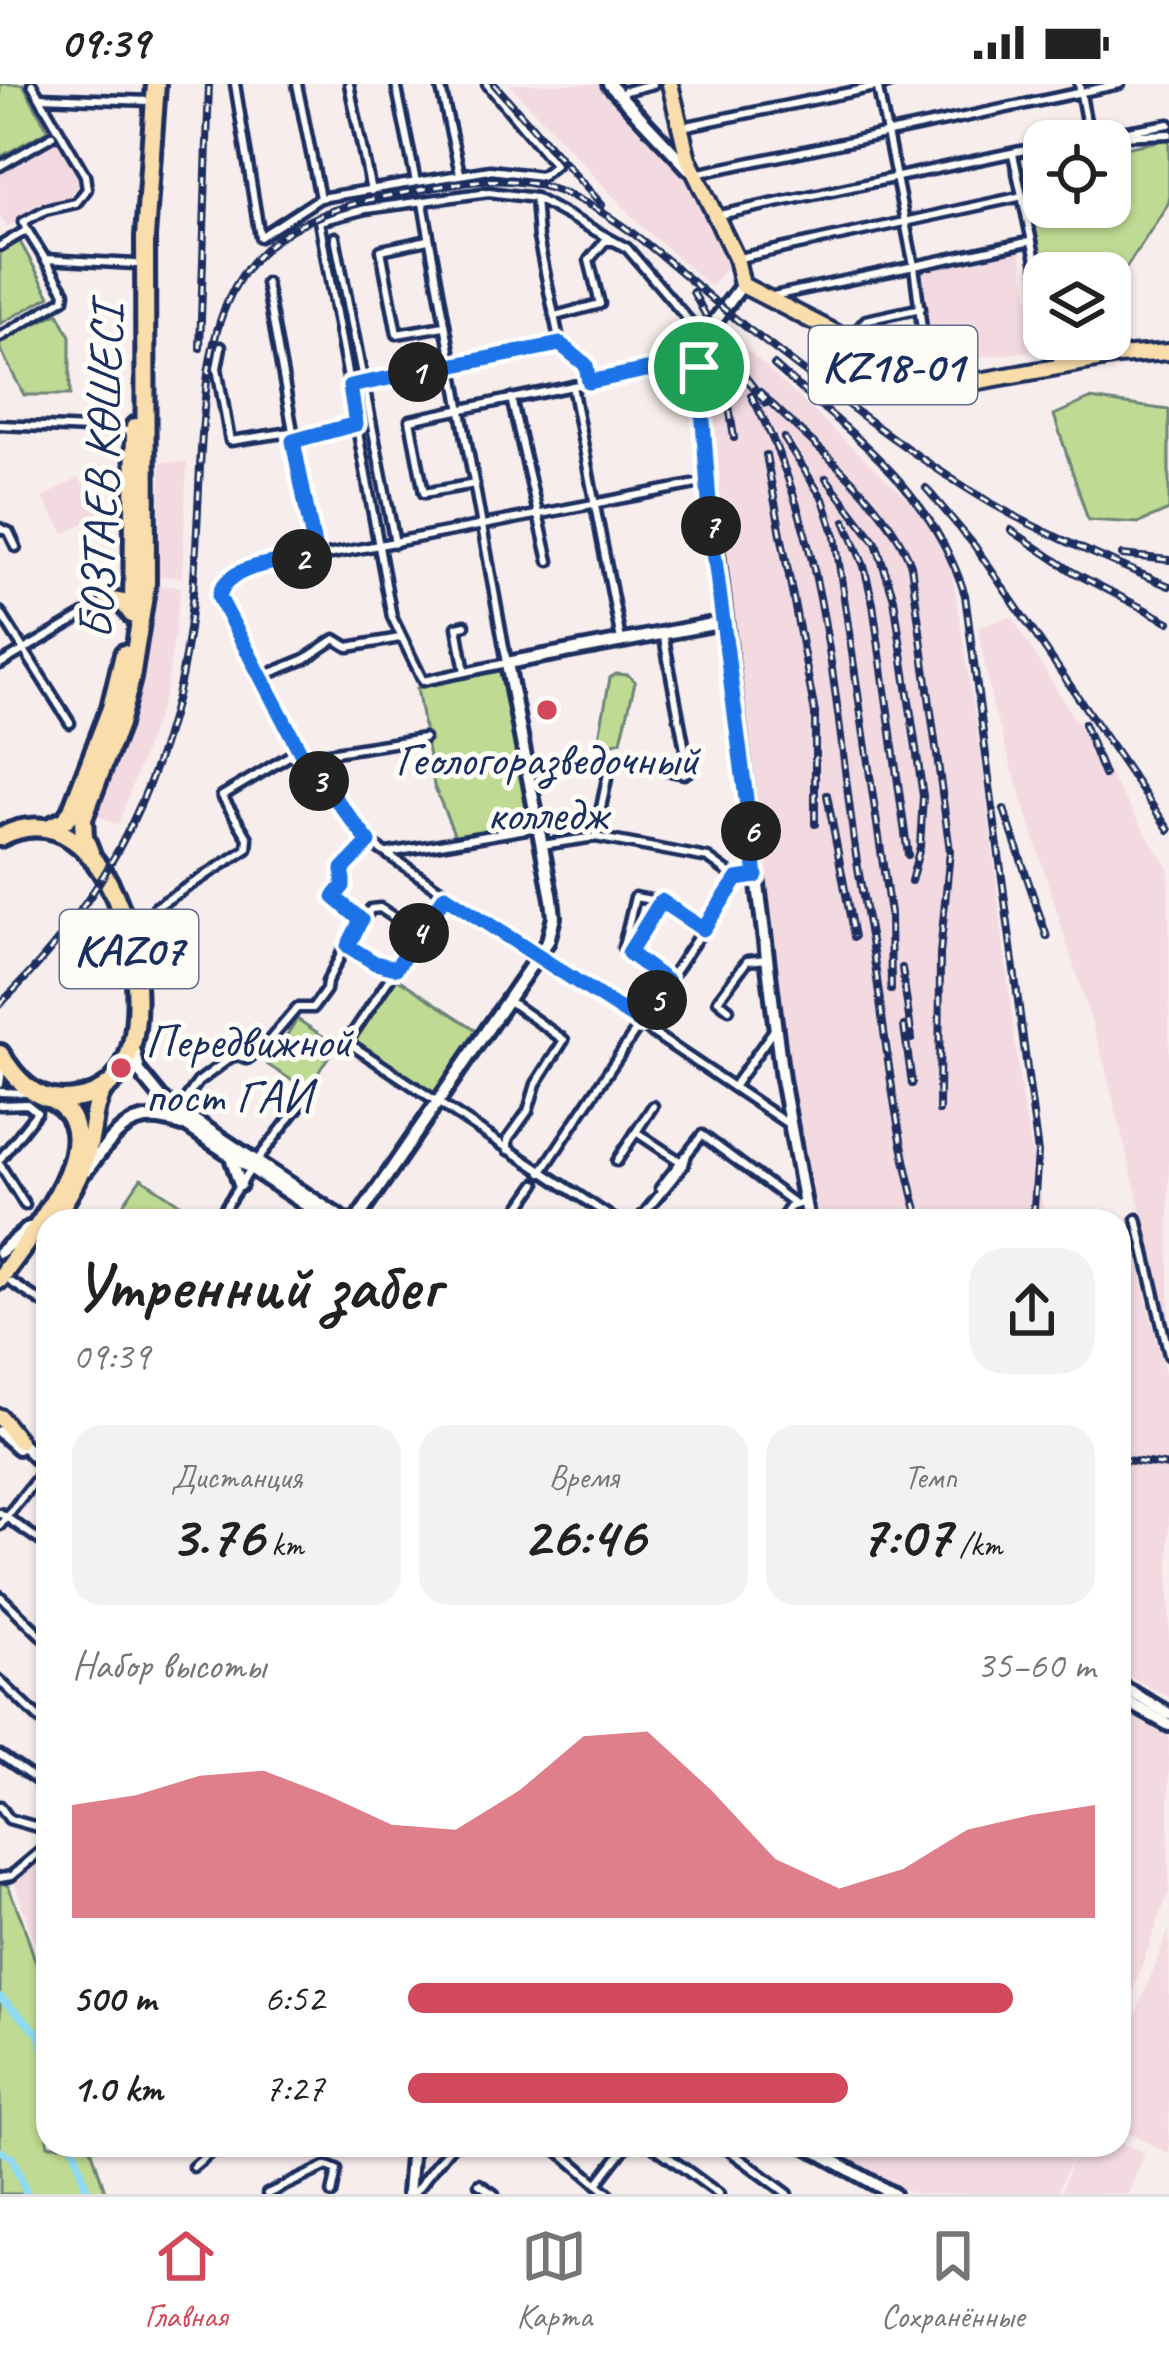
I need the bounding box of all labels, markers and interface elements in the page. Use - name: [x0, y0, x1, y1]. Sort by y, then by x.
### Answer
- text: 09:39: [60, 14, 149, 71]
- map controls: [1023, 120, 1131, 360]
- button: locate: [1023, 120, 1131, 228]
- button: layers: [1023, 252, 1131, 360]
- street label: БОЗТАЕВ КӨШЕСІ: [65, 294, 137, 640]
- pin: [648, 316, 750, 418]
- road number: KZ18-01: [809, 326, 977, 404]
- icon: arrive: [666, 334, 732, 400]
- pin: 1: [388, 342, 448, 402]
- text: 1: [411, 351, 425, 393]
- pin: 7: [681, 496, 741, 556]
- text: 7: [704, 505, 718, 547]
- pin: 2: [272, 529, 332, 589]
- text: 2: [295, 538, 309, 580]
- marker: Геологоразведочный колледж: [534, 697, 560, 723]
- place label: Геологоразведочный колледж: [395, 729, 702, 844]
- pin: 3: [289, 751, 349, 811]
- text: 3: [312, 760, 326, 802]
- pin: 6: [721, 801, 781, 861]
- text: 6: [743, 810, 759, 852]
- pin: 4: [389, 903, 449, 963]
- road number: KAZ07: [60, 910, 198, 988]
- text: 4: [412, 912, 426, 954]
- pin: 5: [627, 970, 687, 1030]
- text: 5: [650, 979, 664, 1021]
- place label: Передвижной пост ГАИ: [145, 1011, 355, 1126]
- marker: Передвижной пост ГАИ: [108, 1055, 134, 1081]
- text: Утренний забег: [72, 1245, 440, 1328]
- button: share: [969, 1248, 1095, 1374]
- text: 09:39: [72, 1332, 150, 1381]
- text: Дистанция: [171, 1456, 302, 1498]
- text: Время: [549, 1456, 618, 1498]
- text: Темп: [904, 1456, 957, 1498]
- text: 3.76: [169, 1498, 263, 1574]
- text: 26:46: [522, 1498, 645, 1574]
- text: 7:07: [859, 1498, 951, 1574]
- text: km: [263, 1524, 304, 1566]
- text: /km: [951, 1524, 1002, 1566]
- text: Набор высоты: [72, 1641, 266, 1690]
- text: 35–60 m: [976, 1641, 1095, 1690]
- text: 500 m: [72, 1974, 156, 2023]
- text: 6:52: [264, 1974, 324, 2023]
- text: 1.0 km: [72, 2064, 163, 2113]
- text: 7:27: [264, 2064, 324, 2113]
- tab: Главная: [145, 2223, 227, 2337]
- tab: Карта: [516, 2223, 592, 2337]
- tab: Сохранённые: [881, 2223, 1024, 2337]

